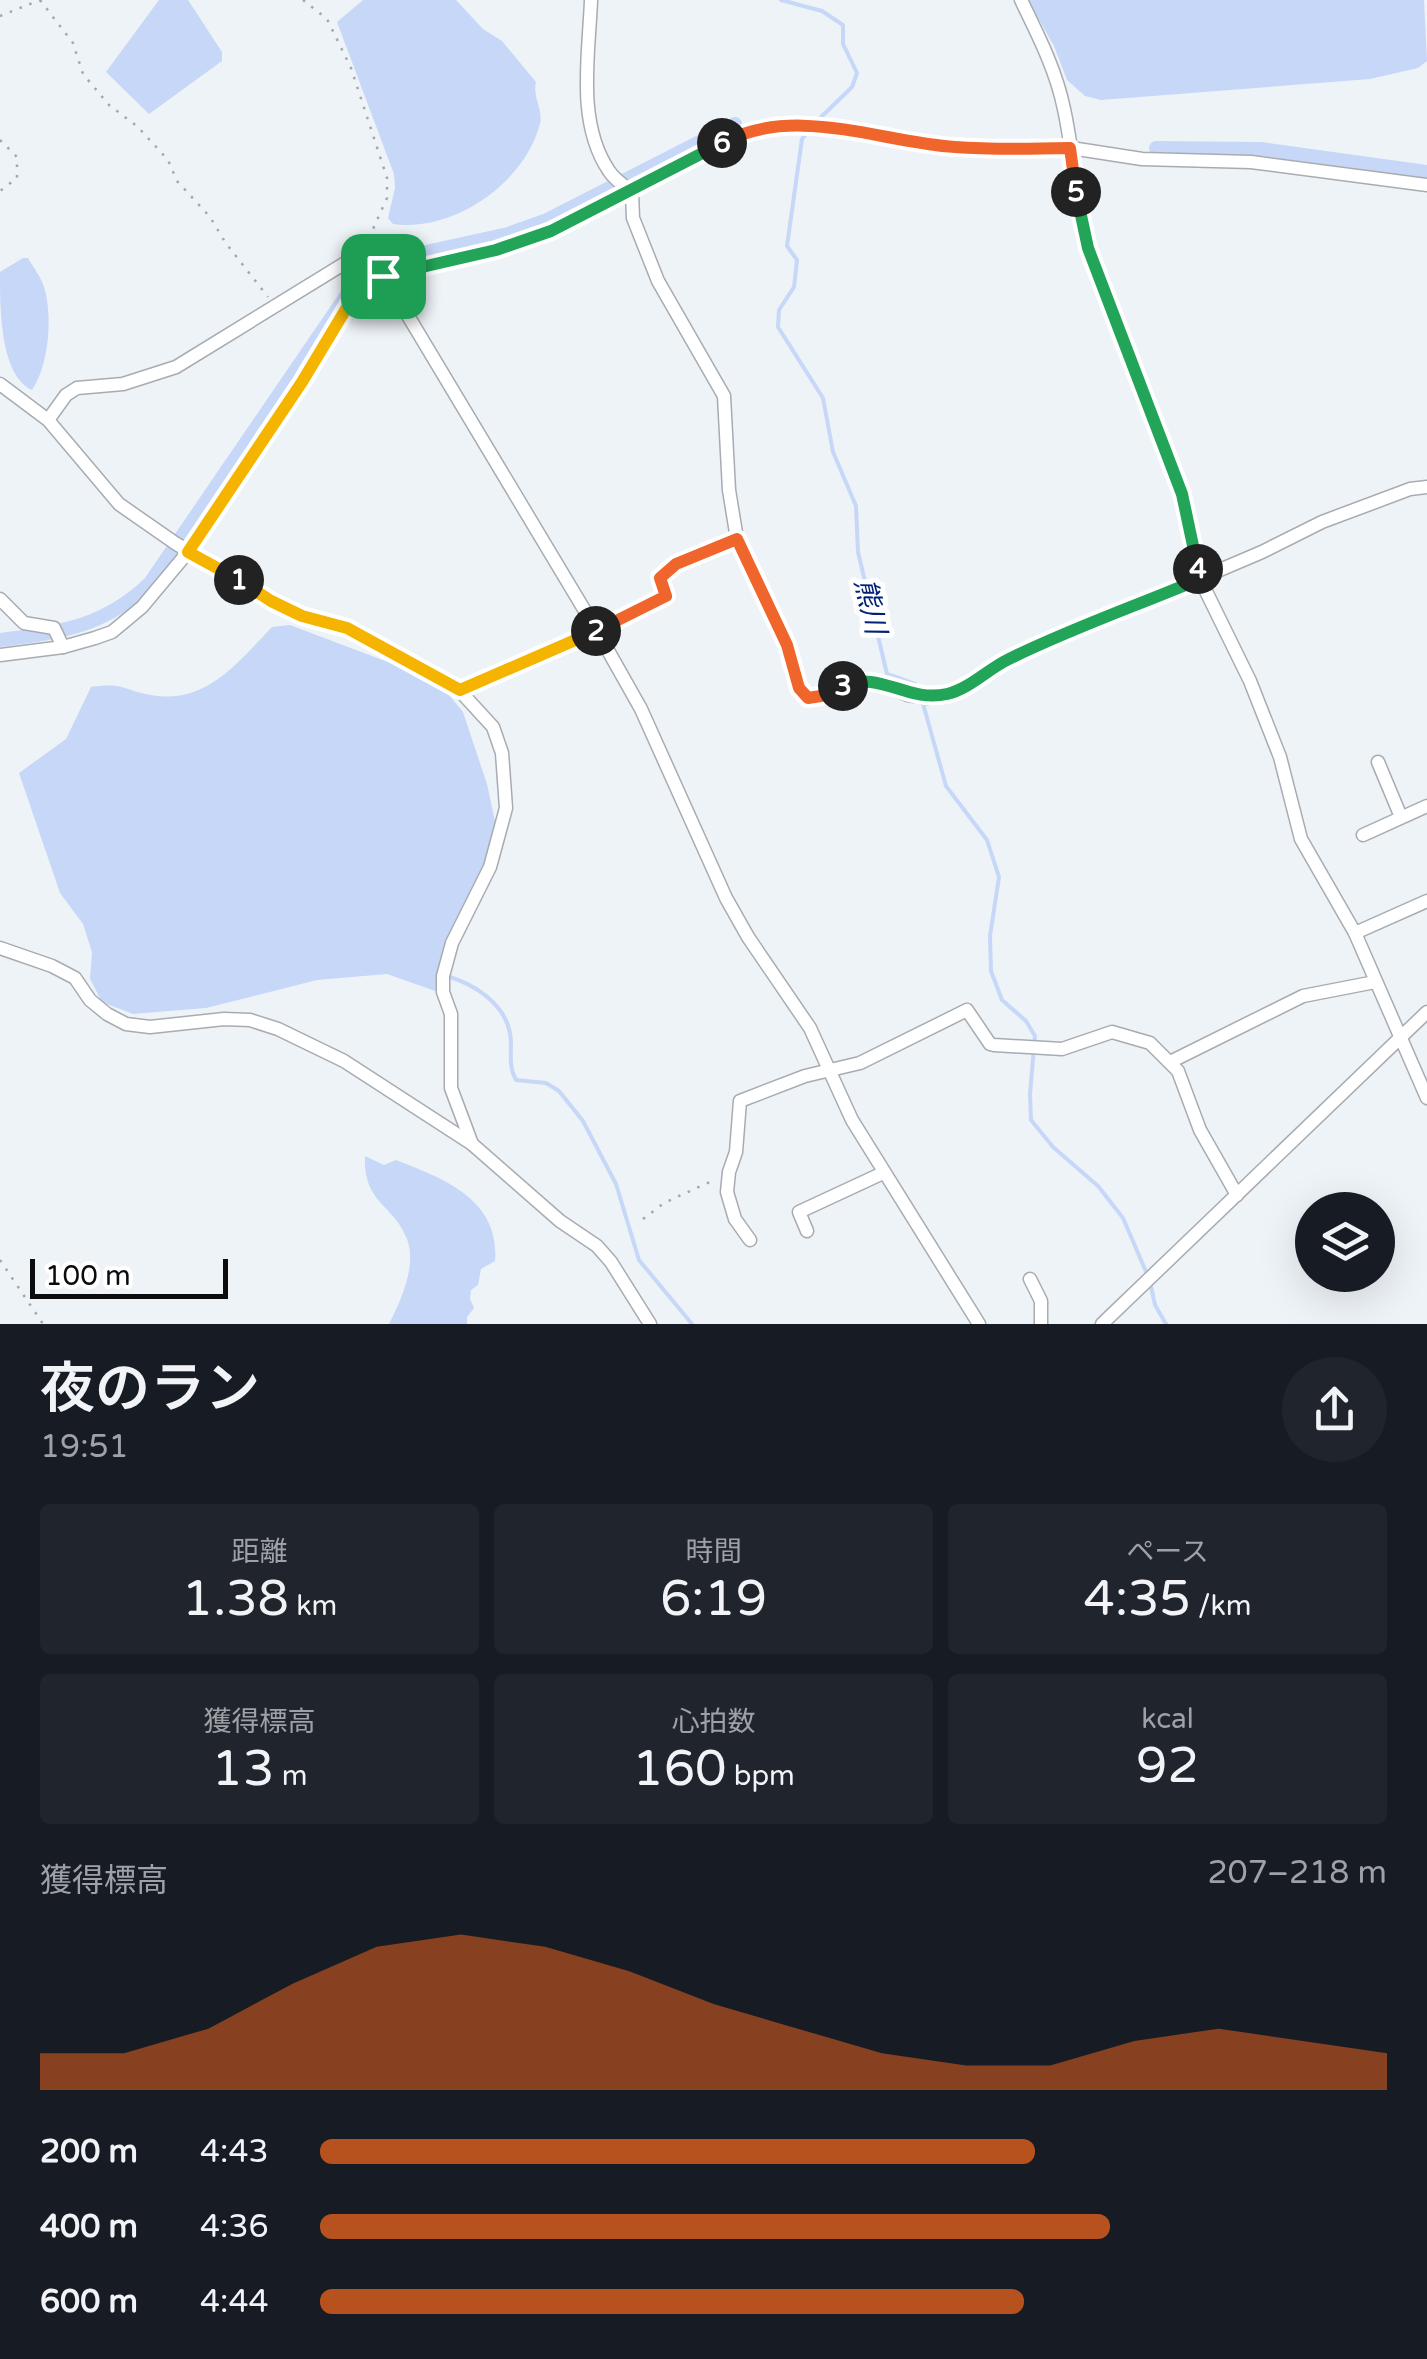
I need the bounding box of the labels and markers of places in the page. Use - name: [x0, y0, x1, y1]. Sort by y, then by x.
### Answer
- pin: 6: [697, 118, 747, 168]
- pin: 5: [1051, 167, 1101, 217]
- pin: [341, 234, 426, 319]
- pin: 4: [1173, 544, 1223, 594]
- pin: 1: [214, 555, 264, 605]
- pin: 2: [571, 606, 621, 656]
- pin: 3: [818, 661, 868, 711]

